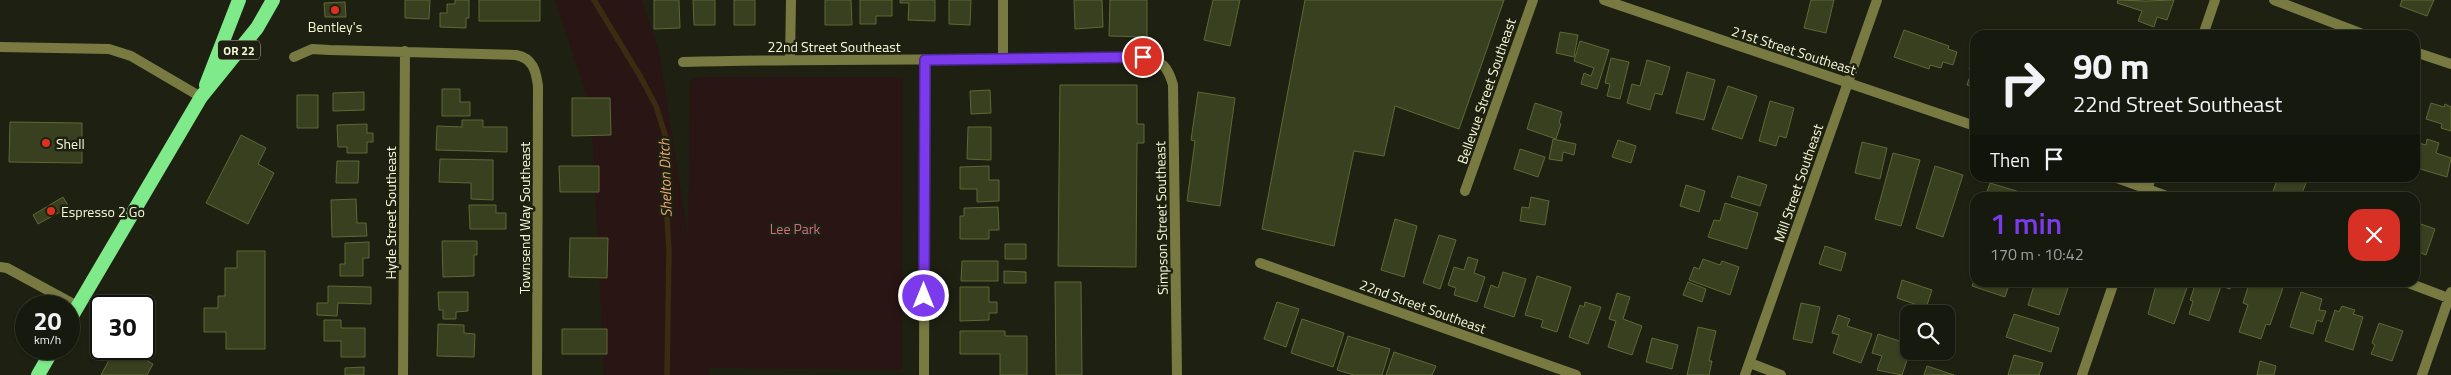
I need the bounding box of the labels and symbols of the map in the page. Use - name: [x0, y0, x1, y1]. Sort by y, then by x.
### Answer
- marker: Bentley's: [329, 4, 341, 16]
- street label: Bellevue Street Southeast: [1451, 15, 1521, 167]
- place label: Bentley's: [308, 16, 362, 37]
- street label: 21st Street Southeast: [1729, 20, 1859, 80]
- street label: 22nd Street Southeast: [767, 36, 901, 57]
- pin: [1122, 36, 1164, 78]
- road number: OR 22: [218, 40, 260, 60]
- street label: Mill Street Southeast: [1768, 121, 1828, 245]
- place label: Shell: [56, 133, 85, 154]
- marker: Shell: [40, 137, 52, 149]
- water label: Shelton Ditch: [652, 138, 678, 218]
- street label: Simpson Street Southeast: [1149, 141, 1173, 295]
- street label: Townsend Way Southeast: [514, 142, 535, 294]
- street label: Hyde Street Southeast: [380, 146, 401, 280]
- place label: Espresso 2 Go: [61, 201, 145, 222]
- marker: Espresso 2 Go: [45, 205, 57, 217]
- park label: Lee Park: [770, 218, 821, 239]
- position arrow: [897, 269, 949, 321]
- street label: 22nd Street Southeast: [1357, 273, 1489, 339]
- speed limit sign: 30: [90, 295, 155, 360]

